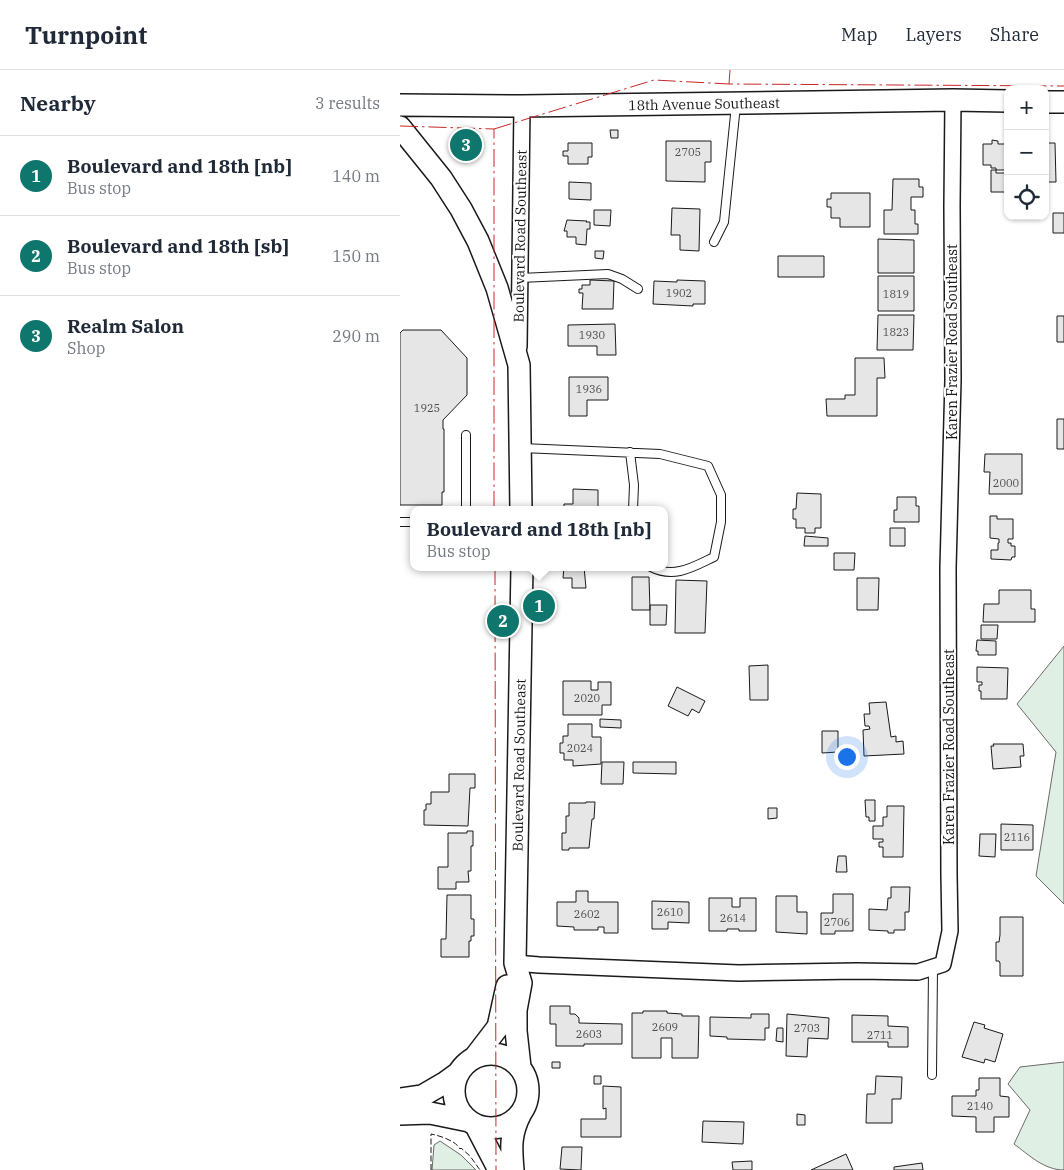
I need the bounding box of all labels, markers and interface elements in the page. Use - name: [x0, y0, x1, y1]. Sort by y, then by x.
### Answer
- text: Turnpoint: [25, 19, 147, 51]
- text: Map: [841, 23, 878, 46]
- text: Layers: [906, 23, 962, 46]
- text: Share: [990, 23, 1039, 46]
- map controls: [1004, 85, 1049, 220]
- button: +: [1004, 85, 1049, 130]
- text: Nearby: [20, 89, 96, 117]
- text: 3 results: [315, 93, 380, 113]
- street label: 18th Avenue Southeast: [628, 94, 780, 114]
- pin: 3: [450, 126, 482, 164]
- button: −: [1004, 130, 1049, 175]
- house number: 2705: [675, 145, 701, 159]
- street label: Boulevard Road Southeast: [509, 149, 531, 322]
- text: Boulevard and 18th [nb]: [67, 154, 292, 178]
- text: 1: [31, 166, 41, 186]
- text: 140 m: [332, 166, 380, 186]
- button: locate: [1004, 175, 1049, 220]
- text: Bus stop: [67, 178, 131, 198]
- text: Boulevard and 18th [sb]: [67, 234, 289, 258]
- street label: Karen Frazier Road Southeast: [943, 244, 961, 440]
- text: 2: [31, 246, 41, 266]
- text: 150 m: [332, 246, 380, 266]
- text: Bus stop: [67, 258, 131, 278]
- house number: 1902: [666, 286, 692, 300]
- house number: 1819: [883, 287, 909, 301]
- text: Realm Salon: [67, 314, 184, 338]
- house number: 1823: [883, 325, 909, 339]
- text: 3: [31, 326, 41, 346]
- text: 290 m: [332, 326, 380, 346]
- house number: 1930: [579, 328, 606, 342]
- text: Shop: [67, 338, 105, 358]
- house number: 1936: [576, 382, 602, 396]
- house number: 1925: [414, 401, 440, 415]
- house number: 2000: [993, 476, 1020, 490]
- popup: [410, 506, 668, 571]
- text: Boulevard and 18th [nb]: [427, 517, 651, 541]
- text: Bus stop: [427, 541, 491, 561]
- pin: 1: [523, 587, 555, 625]
- pin: 2: [487, 602, 519, 640]
- street label: Karen Frazier Road Southeast: [940, 649, 958, 845]
- street label: Boulevard Road Southeast: [508, 678, 530, 851]
- house number: 2020: [574, 691, 601, 705]
- house number: 2024: [567, 741, 594, 755]
- your location: [834, 744, 860, 770]
- house number: 2116: [1004, 830, 1030, 844]
- house number: 2610: [657, 905, 684, 919]
- house number: 2602: [574, 907, 600, 921]
- house number: 2614: [720, 911, 747, 925]
- house number: 2706: [824, 915, 850, 929]
- house number: 2609: [652, 1020, 678, 1034]
- house number: 2703: [794, 1021, 820, 1035]
- house number: 2603: [576, 1027, 602, 1041]
- house number: 2711: [867, 1028, 893, 1042]
- house number: 2140: [967, 1099, 994, 1113]

